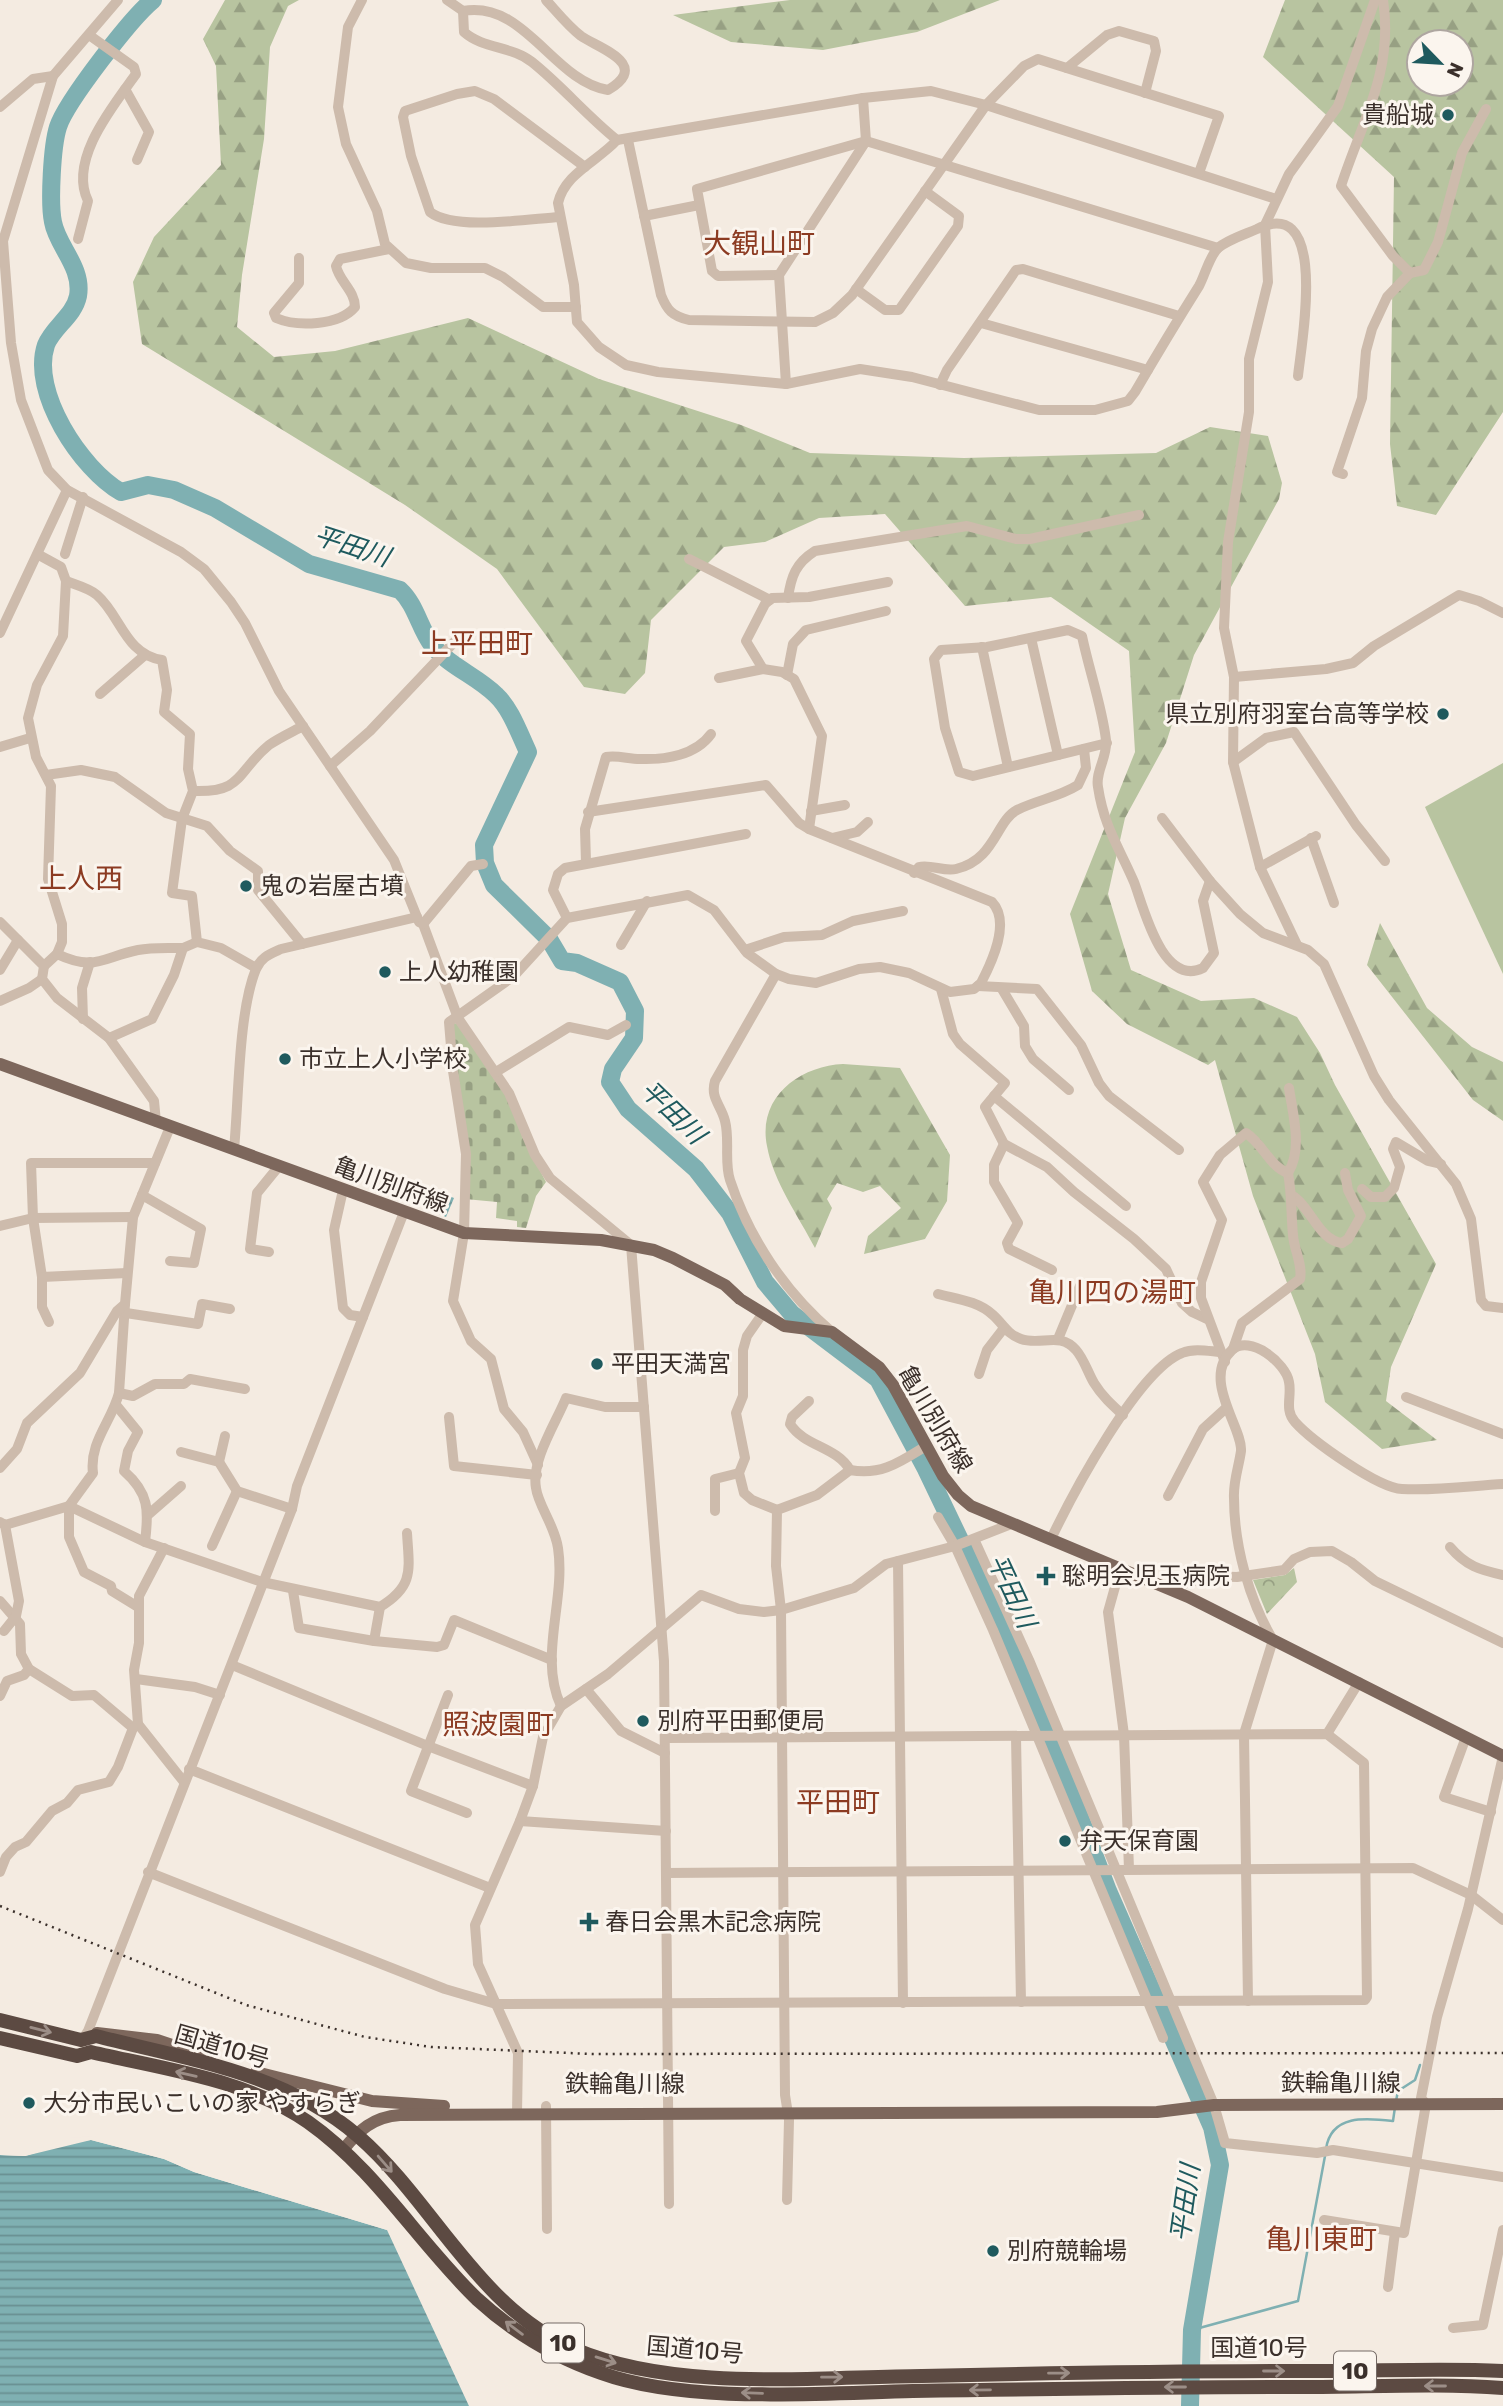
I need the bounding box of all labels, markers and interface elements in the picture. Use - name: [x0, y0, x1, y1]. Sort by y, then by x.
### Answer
- north arrow: [1405, 28, 1475, 98]
- text: N: [1442, 59, 1468, 81]
- place label: 貴船城: [1362, 101, 1434, 129]
- marker: 貴船城: [1440, 107, 1456, 123]
- district label: 大観山町: [703, 227, 815, 260]
- water label: 平田川: [310, 520, 397, 574]
- district label: 上平田町: [421, 627, 533, 660]
- place label: 県立別府羽室台高等学校: [1165, 700, 1429, 728]
- marker: 県立別府羽室台高等学校: [1435, 706, 1451, 722]
- district label: 上人西: [39, 862, 123, 895]
- place label: 鬼の岩屋古墳: [260, 872, 404, 900]
- marker: 鬼の岩屋古墳: [238, 878, 254, 894]
- place label: 上人幼稚園: [399, 958, 519, 986]
- marker: 上人幼稚園: [377, 964, 393, 980]
- place label: 市立上人小学校: [299, 1045, 467, 1073]
- marker: 市立上人小学校: [277, 1051, 293, 1067]
- water label: 平田川: [634, 1074, 714, 1153]
- street label: 亀川別府線: [330, 1151, 452, 1219]
- district label: 亀川四の湯町: [1028, 1276, 1196, 1309]
- place label: 平田天満宮: [611, 1350, 731, 1378]
- marker: 平田天満宮: [589, 1356, 605, 1372]
- street label: 亀川別府線: [892, 1360, 978, 1478]
- water label: 平田川: [981, 1549, 1043, 1636]
- place label: 聡明会児玉病院: [1062, 1562, 1230, 1590]
- marker: 聡明会児玉病院: [1036, 1566, 1056, 1586]
- place label: 別府平田郵便局: [657, 1707, 825, 1735]
- district label: 照波園町: [442, 1708, 554, 1741]
- marker: 別府平田郵便局: [635, 1713, 651, 1729]
- district label: 平田町: [796, 1786, 880, 1819]
- place label: 弁天保育園: [1079, 1827, 1199, 1855]
- marker: 弁天保育園: [1057, 1833, 1073, 1849]
- place label: 春日会黒木記念病院: [605, 1908, 821, 1936]
- marker: 春日会黒木記念病院: [579, 1912, 599, 1932]
- street label: 国道10号: [171, 2020, 273, 2074]
- one-way arrow: [29, 2024, 51, 2037]
- one-way arrow: [175, 2067, 198, 2080]
- street label: 鉄輪亀川線: [1281, 2069, 1401, 2097]
- street label: 鉄輪亀川線: [565, 2070, 685, 2098]
- place label: 大分市民いこいの家 やすらぎ: [43, 2089, 361, 2117]
- marker: 大分市民いこいの家 やすらぎ: [21, 2095, 37, 2111]
- one-way arrow: [377, 2154, 393, 2172]
- water label: 平田川: [1165, 2159, 1207, 2244]
- district label: 亀川東町: [1265, 2223, 1377, 2256]
- place label: 別府競輪場: [1007, 2237, 1127, 2265]
- marker: 別府競輪場: [985, 2243, 1001, 2259]
- one-way arrow: [504, 2321, 523, 2336]
- road number: 10: [542, 2324, 584, 2362]
- street label: 国道10号: [645, 2332, 745, 2368]
- street label: 国道10号: [1210, 2334, 1308, 2362]
- road number: 10: [1334, 2352, 1376, 2390]
- one-way arrow: [595, 2354, 617, 2367]
- one-way arrow: [1263, 2364, 1286, 2378]
- one-way arrow: [1047, 2367, 1070, 2380]
- one-way arrow: [820, 2370, 843, 2384]
- one-way arrow: [1424, 2379, 1447, 2393]
- one-way arrow: [1164, 2380, 1187, 2394]
- one-way arrow: [968, 2383, 991, 2397]
- one-way arrow: [741, 2386, 764, 2399]

